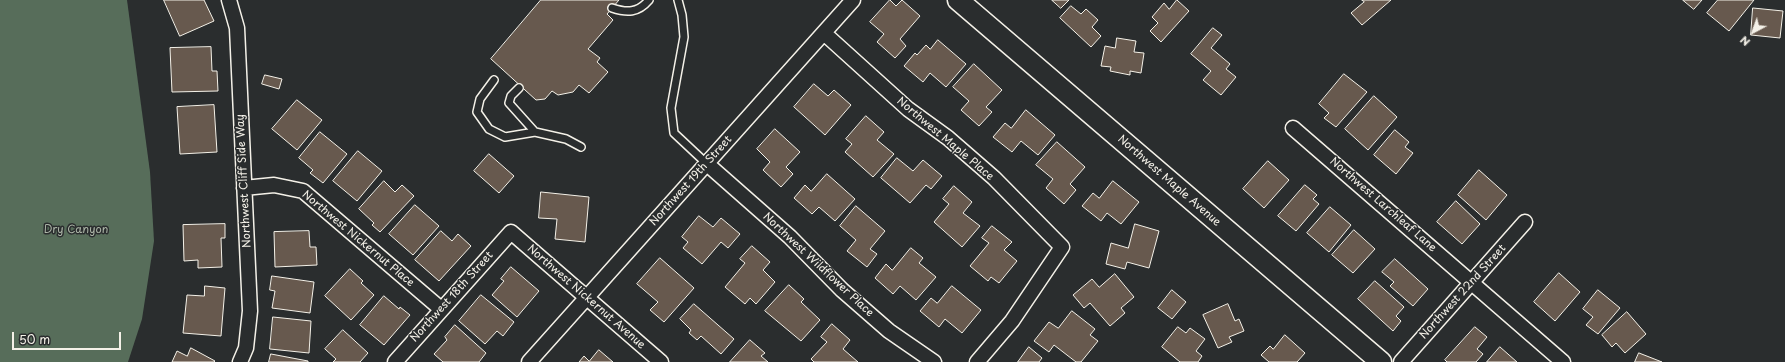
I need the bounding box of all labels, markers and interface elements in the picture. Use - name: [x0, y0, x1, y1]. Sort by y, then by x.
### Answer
- north arrow: [1733, 12, 1773, 52]
- text: N: [1736, 32, 1754, 51]
- street label: Northwest Maple Place: [894, 95, 996, 183]
- street label: Northwest Cliff Side Way: [234, 114, 254, 248]
- street label: Northwest 19th Street: [647, 133, 735, 229]
- street label: Northwest Maple Avenue: [1115, 133, 1223, 229]
- street label: Northwest Larchleaf Lane: [1327, 155, 1439, 255]
- street label: Northwest Nickernut Place: [299, 188, 417, 290]
- street label: Northwest Wildflower Place: [760, 210, 876, 320]
- park label: Dry Canyon: [44, 223, 108, 237]
- street label: Northwest Nickernut Avenue: [524, 242, 648, 352]
- street label: Northwest 22nd Street: [1417, 242, 1509, 342]
- street label: Northwest 18th Street: [408, 249, 496, 345]
- scale bar: [14, 324, 123, 350]
- text: 50 m: [19, 330, 50, 348]

